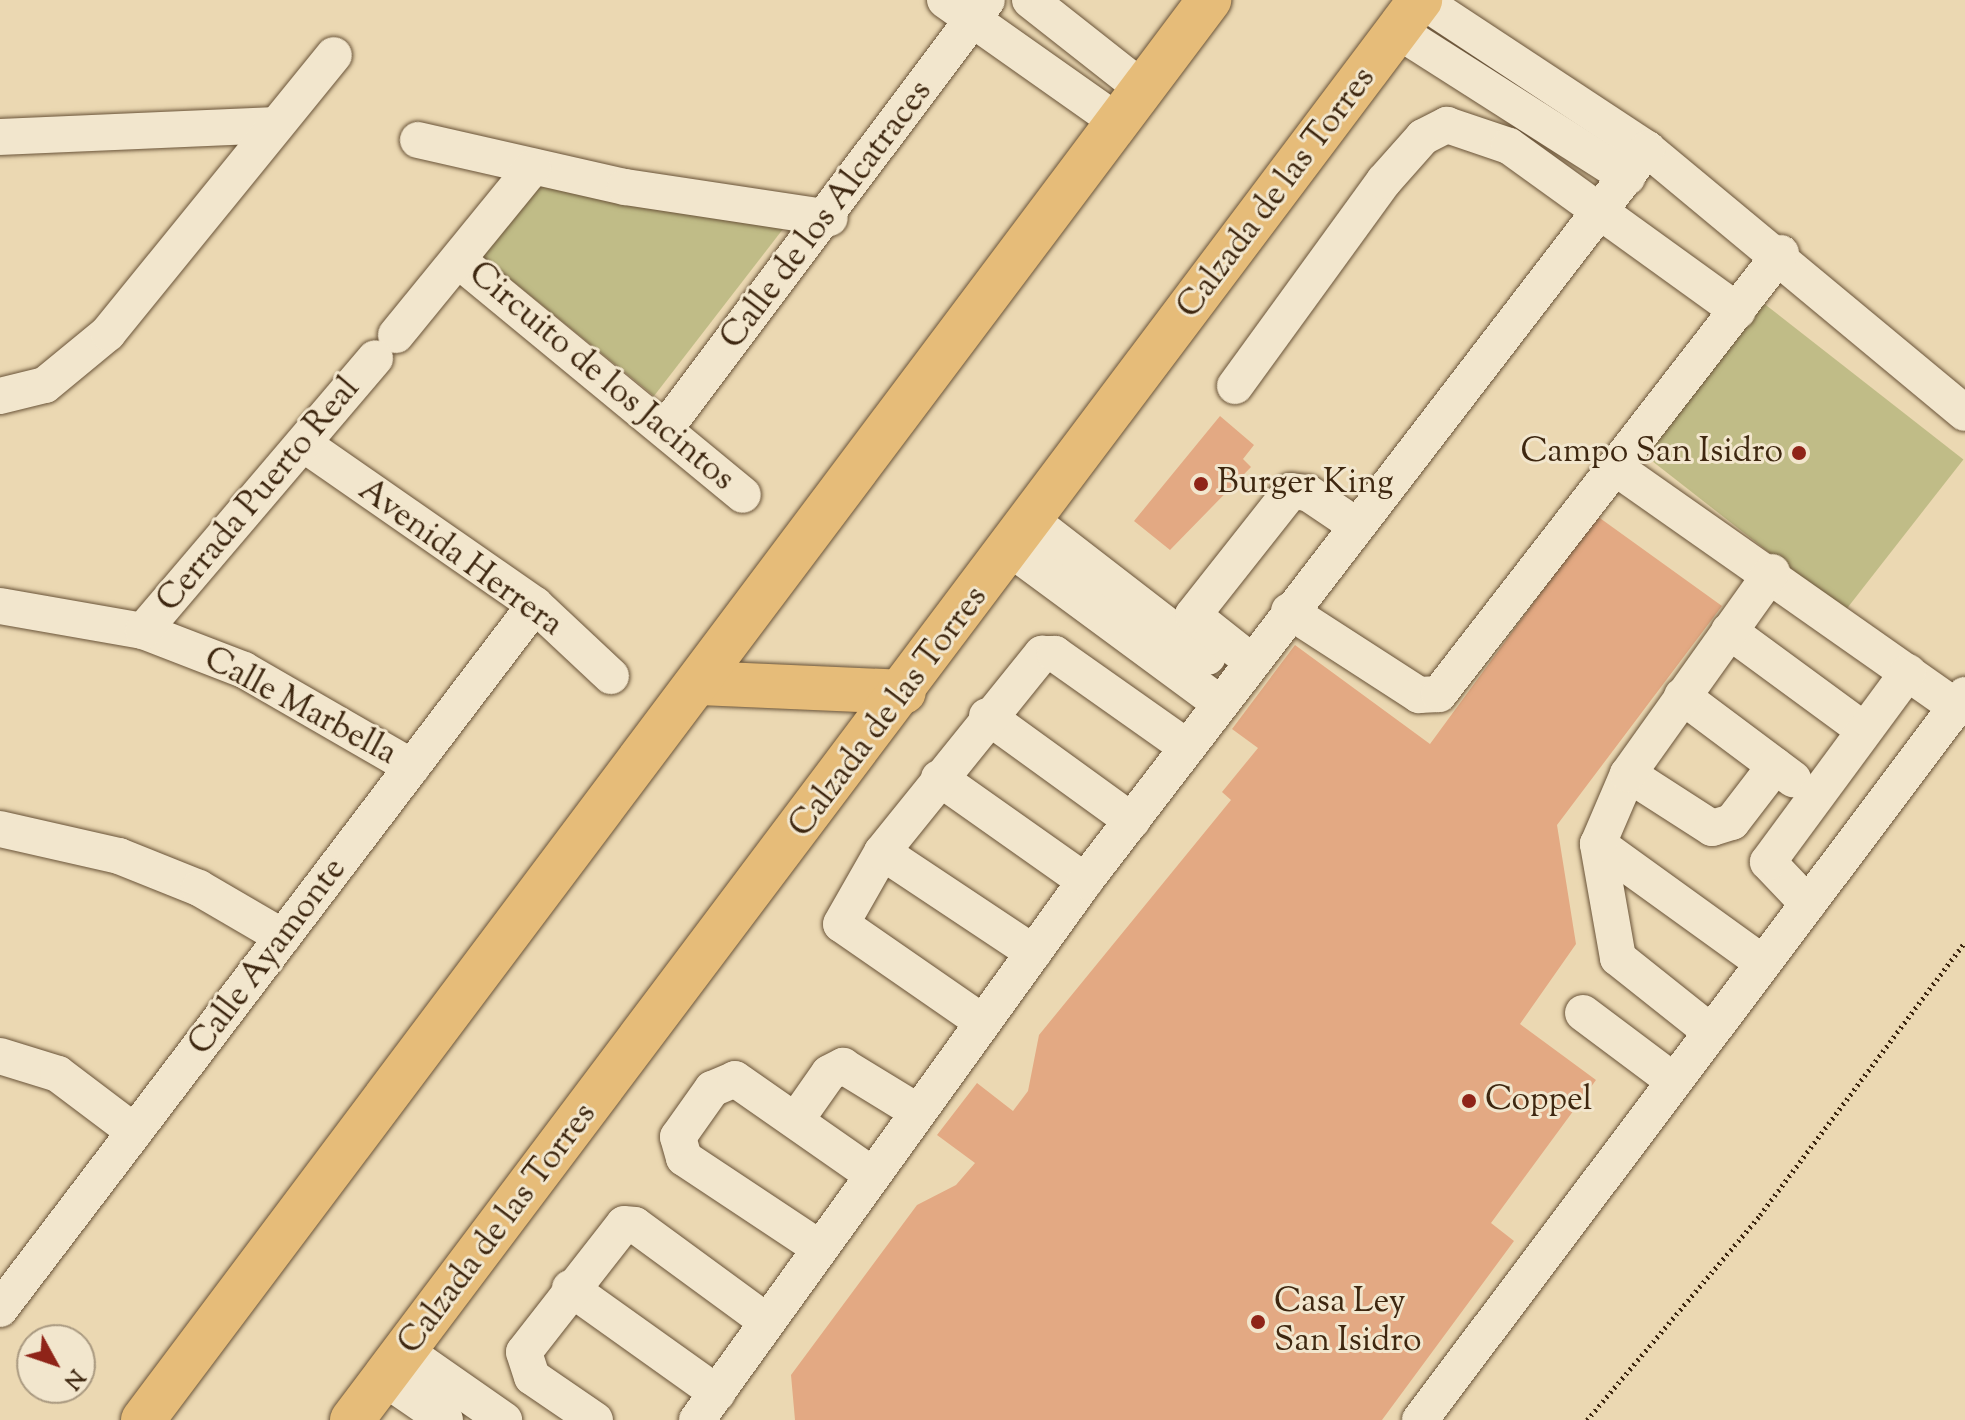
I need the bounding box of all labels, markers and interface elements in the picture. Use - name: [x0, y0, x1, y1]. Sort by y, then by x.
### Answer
- street label: Calzada de las Torres: [1169, 59, 1385, 327]
- street label: Calle de los Alcatraces: [713, 72, 941, 358]
- street label: Circuito de los Jacintos: [460, 254, 742, 500]
- street label: Cerrada Puerto Real: [149, 369, 369, 621]
- place label: Campo San Isidro: [1520, 433, 1783, 473]
- marker: Campo San Isidro: [1790, 444, 1808, 462]
- place label: Burger King: [1217, 464, 1394, 504]
- street label: Avenida Herrera: [350, 470, 570, 646]
- marker: Burger King: [1192, 475, 1210, 493]
- street label: Calzada de las Torres: [781, 578, 997, 846]
- street label: Calle Marbella: [197, 639, 403, 775]
- street label: Calle Ayamonte: [181, 850, 355, 1064]
- place label: Coppel: [1485, 1081, 1592, 1121]
- marker: Coppel: [1460, 1092, 1478, 1110]
- street label: Calzada de las Torres: [390, 1095, 606, 1363]
- place label: Casa Ley San Isidro: [1274, 1282, 1421, 1362]
- marker: Casa Ley San Isidro: [1249, 1313, 1267, 1331]
- north arrow: [16, 1324, 96, 1404]
- text: N: [55, 1361, 91, 1395]

